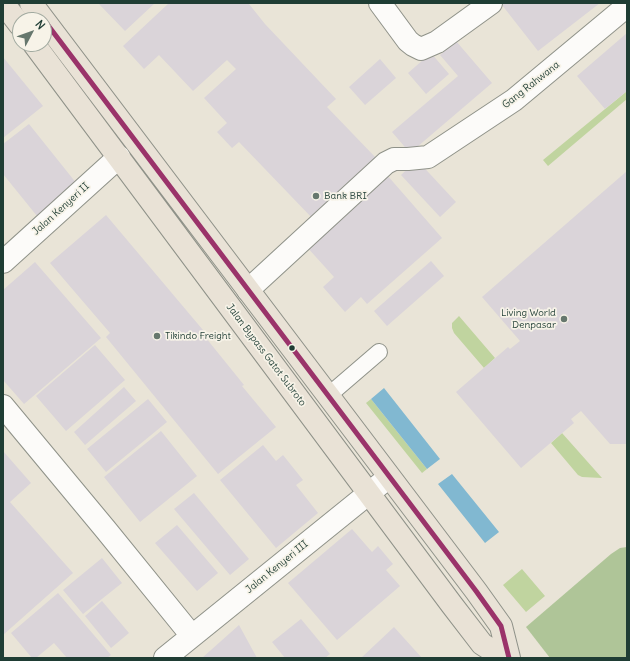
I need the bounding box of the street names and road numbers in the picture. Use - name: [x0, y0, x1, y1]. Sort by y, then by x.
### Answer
- street label: Gang Rahwana: [500, 59, 562, 111]
- street label: Jalan Kenyeri II: [30, 180, 92, 238]
- street label: Jalan Bypass Gatot Subroto: [224, 301, 308, 409]
- street label: Jalan Kenyeri III: [243, 538, 311, 596]

